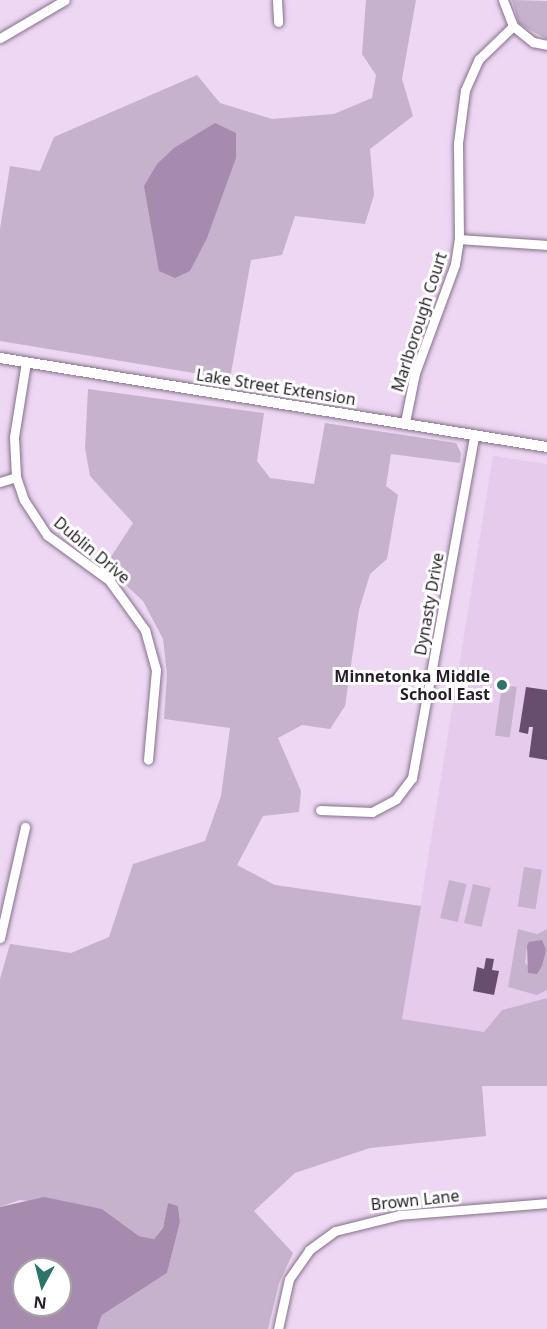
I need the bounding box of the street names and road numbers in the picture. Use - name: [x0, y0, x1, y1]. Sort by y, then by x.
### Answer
- street label: Marlborough Court: [387, 250, 451, 394]
- street label: Lake Street Extension: [195, 365, 357, 409]
- street label: Dublin Drive: [50, 513, 134, 587]
- street label: Dynasty Drive: [411, 551, 447, 657]
- street label: Brown Lane: [370, 1186, 460, 1214]

